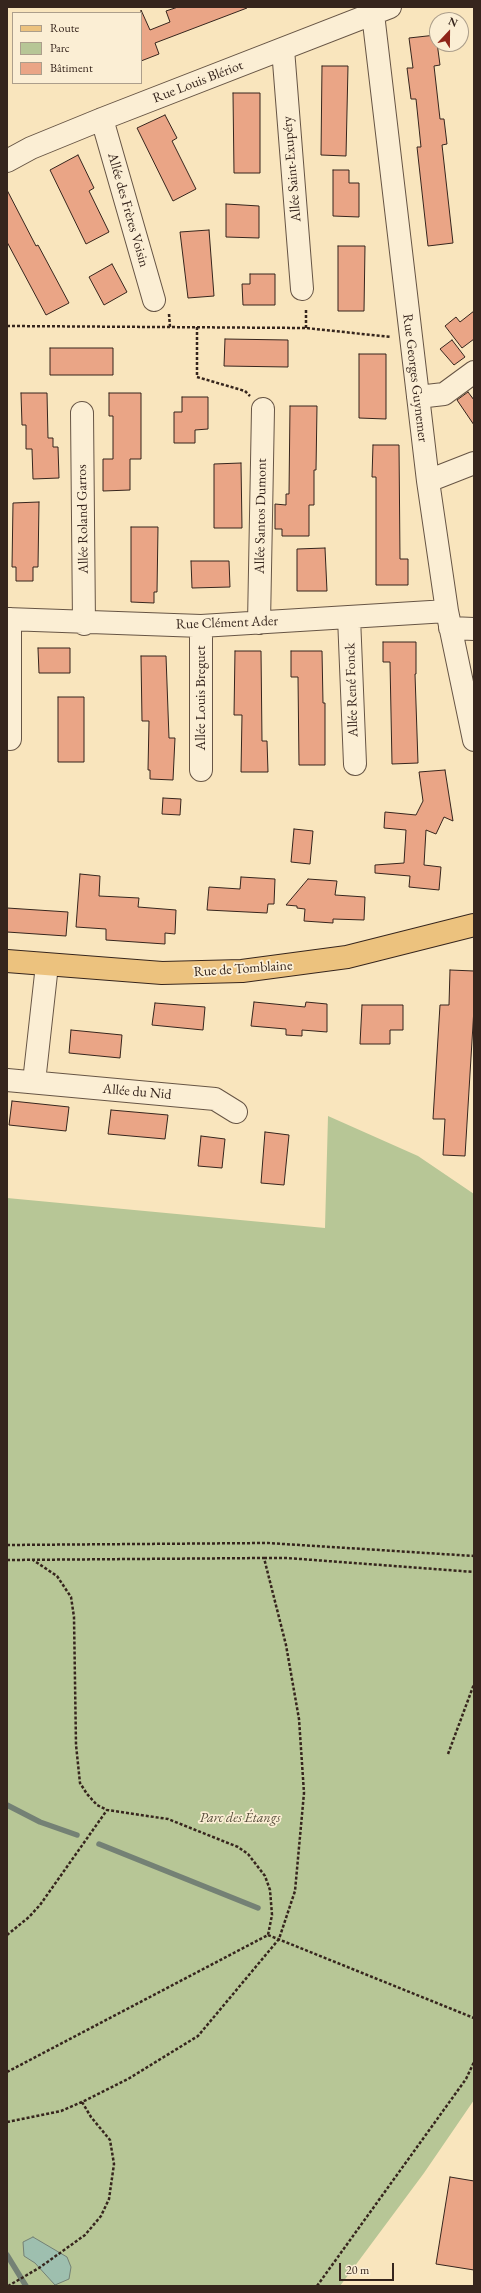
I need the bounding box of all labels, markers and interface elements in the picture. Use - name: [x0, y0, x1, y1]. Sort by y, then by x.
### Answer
- legend: [12, 12, 142, 84]
- north arrow: [429, 12, 469, 52]
- text: N: [446, 14, 460, 30]
- text: Route: [50, 20, 79, 36]
- text: Parc: [50, 40, 70, 56]
- street label: Rue Louis Blériot: [150, 57, 246, 107]
- text: Bâtiment: [50, 60, 93, 76]
- street label: Allée Saint-Exupéry: [279, 115, 305, 223]
- street label: Allée des Frères Voisin: [104, 151, 152, 269]
- street label: Rue Georges Guynemer: [399, 313, 431, 443]
- street label: Allée Santos Dumont: [252, 458, 270, 574]
- street label: Allée Roland Garros: [74, 464, 92, 574]
- street label: Rue Clément Ader: [176, 613, 278, 633]
- street label: Allée René Fonck: [342, 643, 362, 737]
- street label: Allée Louis Breguet: [193, 646, 209, 750]
- street label: Rue de Tomblaine: [193, 957, 293, 981]
- street label: Allée du Nid: [102, 1081, 172, 1103]
- park label: Parc des Étangs: [200, 1810, 280, 1826]
- scale bar: [341, 2255, 396, 2281]
- text: 20 m: [346, 2262, 369, 2278]

